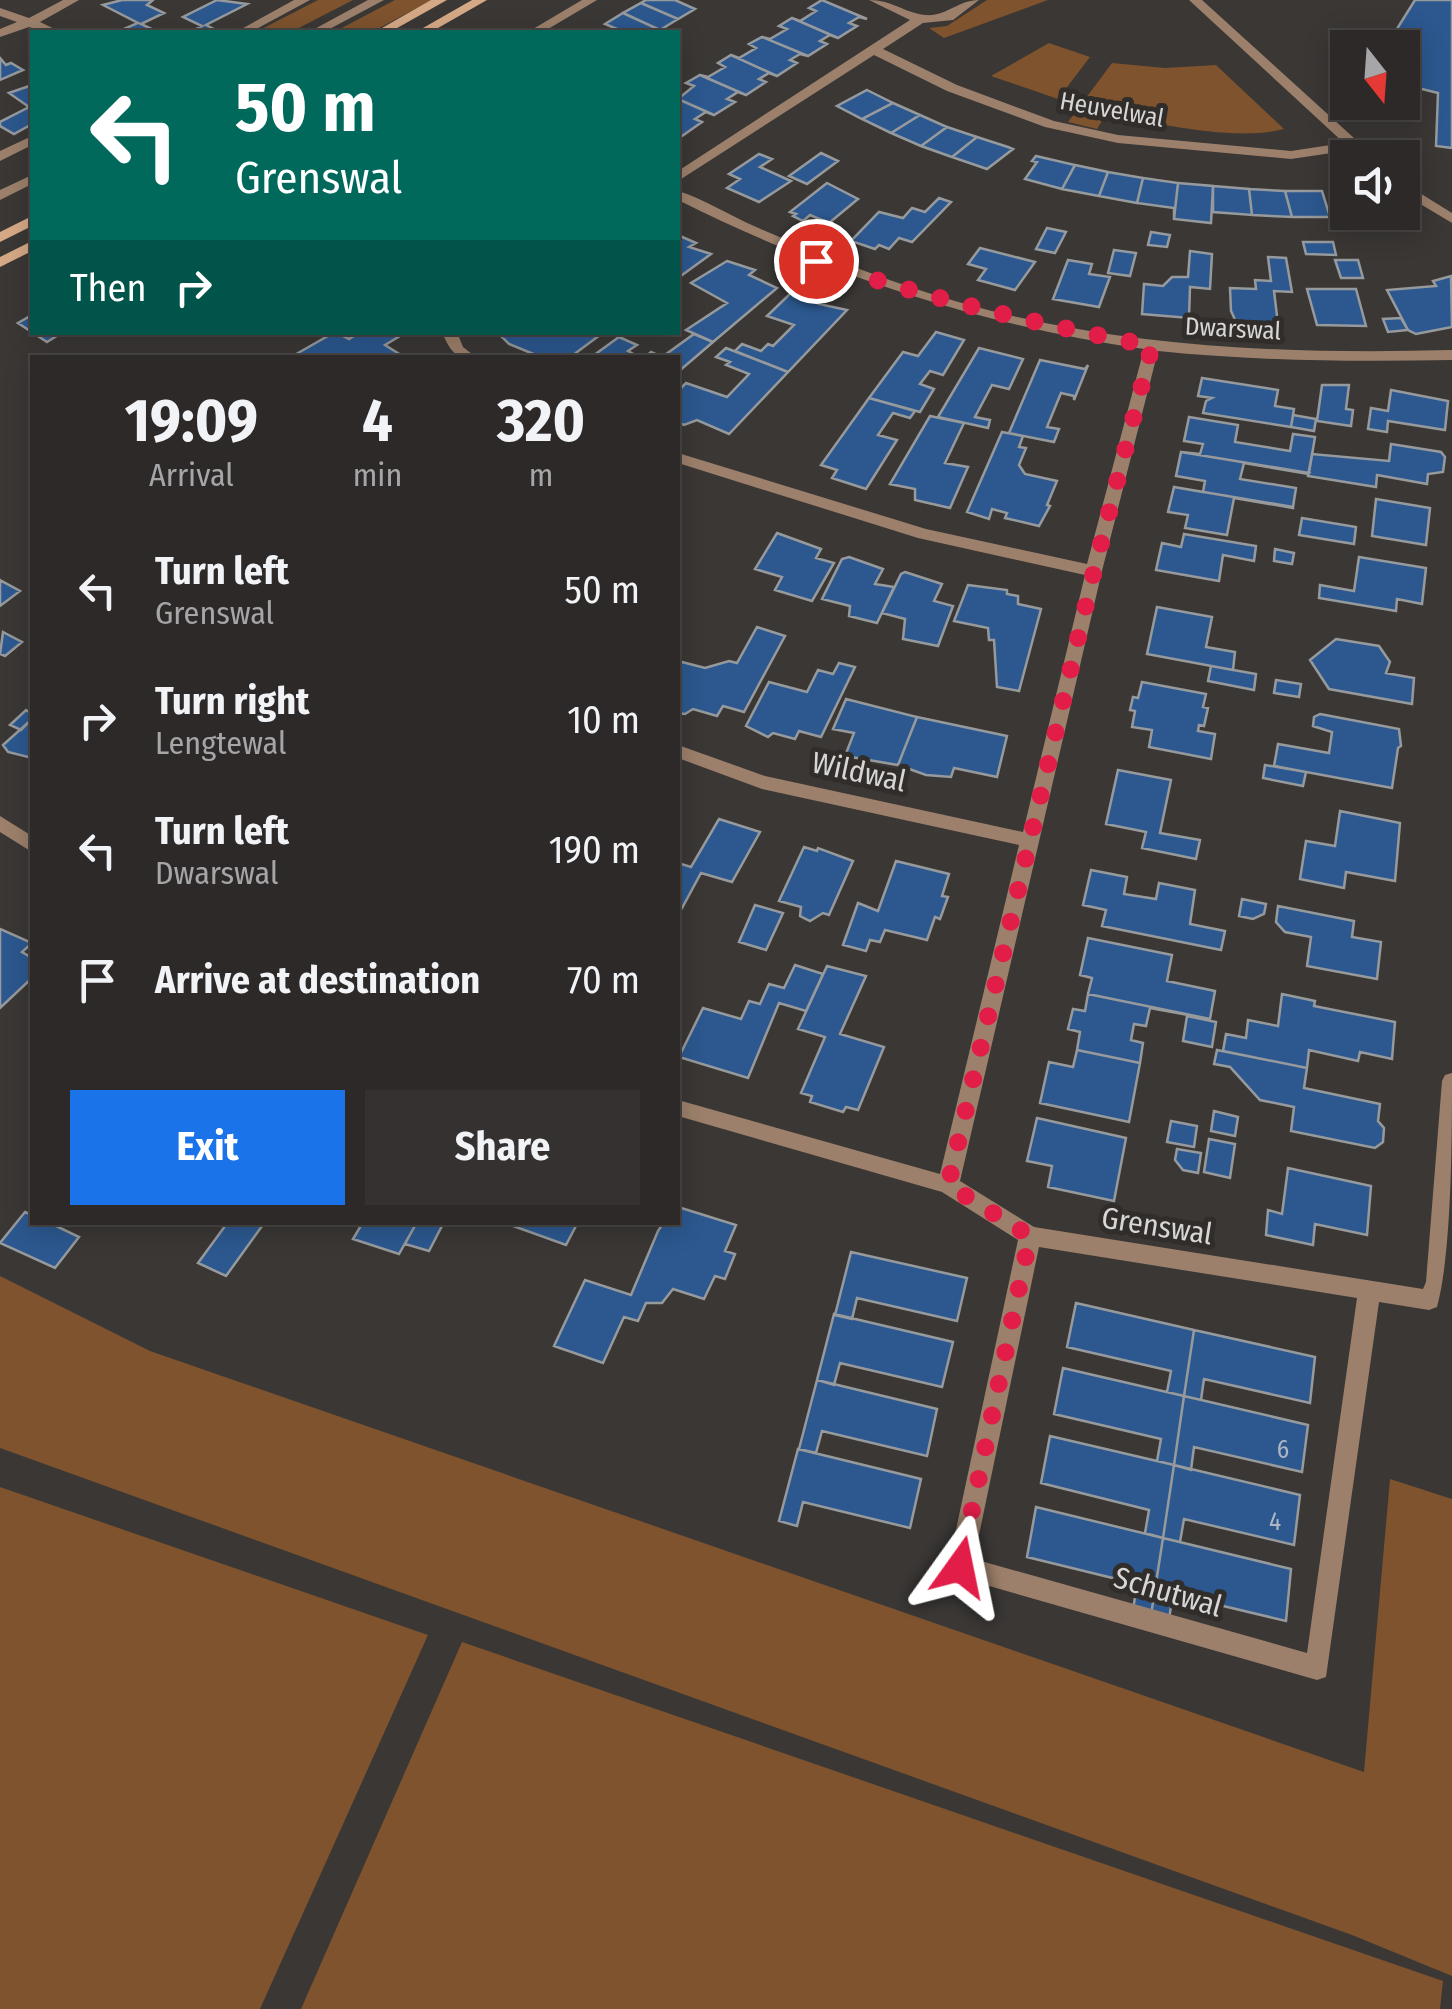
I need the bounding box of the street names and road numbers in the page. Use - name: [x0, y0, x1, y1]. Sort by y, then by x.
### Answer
- street label: Heuvelwal: [1057, 86, 1167, 134]
- street label: Dwarswal: [1184, 311, 1282, 347]
- street label: Wildwal: [809, 744, 910, 800]
- street label: Grenswal: [1099, 1199, 1215, 1253]
- street label: Schutwal: [1110, 1559, 1226, 1625]

